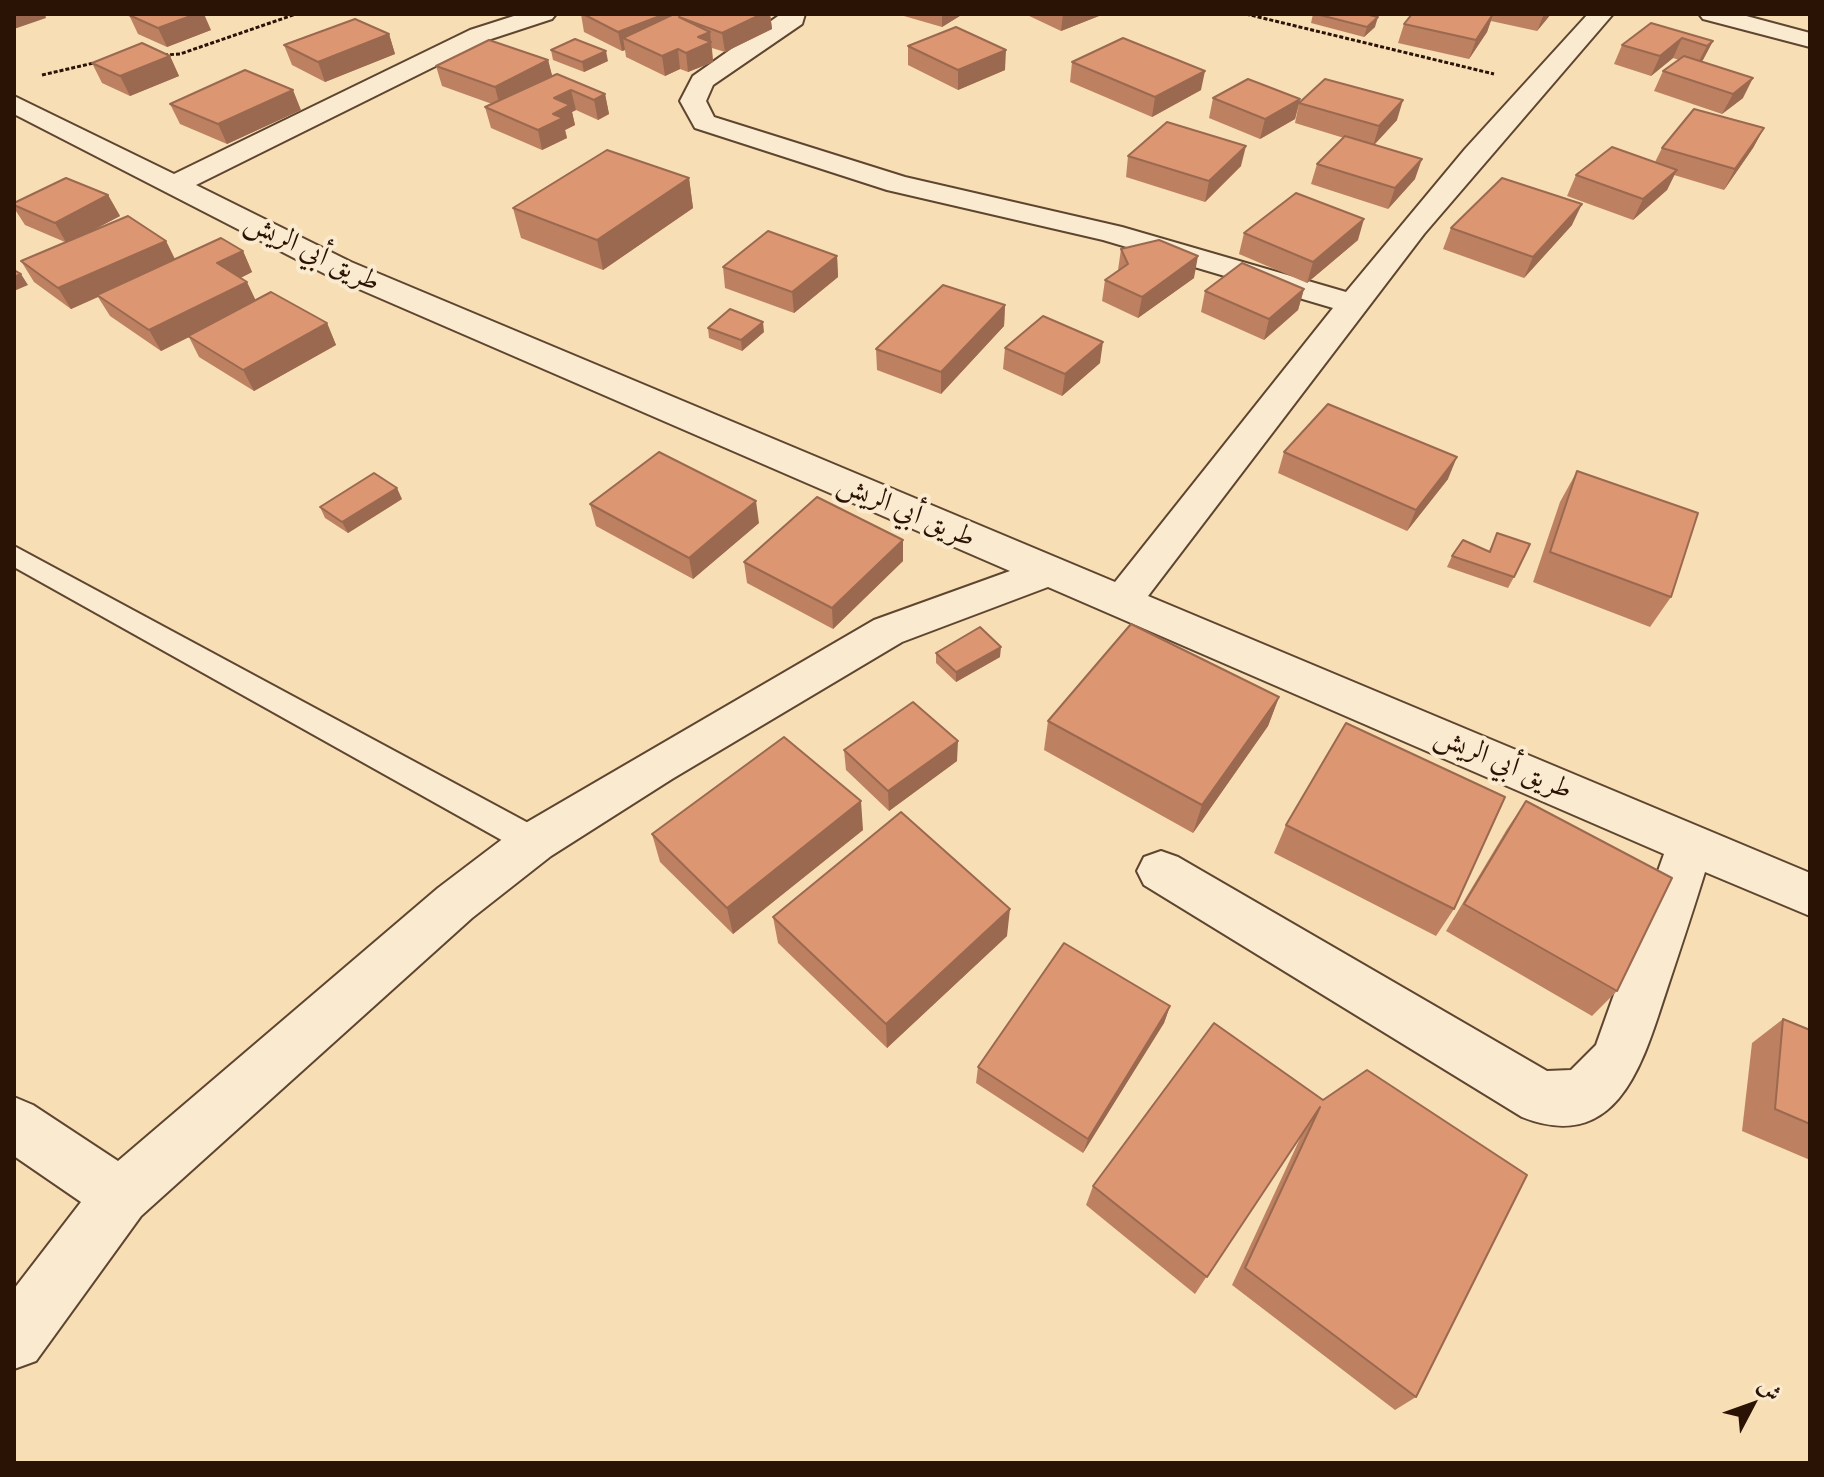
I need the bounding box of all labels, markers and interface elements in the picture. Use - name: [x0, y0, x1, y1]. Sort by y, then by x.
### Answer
- street label: طريق أبي الريش: [239, 206, 385, 300]
- street label: طريق أبي الريش: [832, 468, 980, 556]
- street label: طريق أبي الريش: [1429, 720, 1577, 808]
- north arrow: [1712, 1365, 1792, 1445]
- text: ش: [1751, 1371, 1789, 1408]

